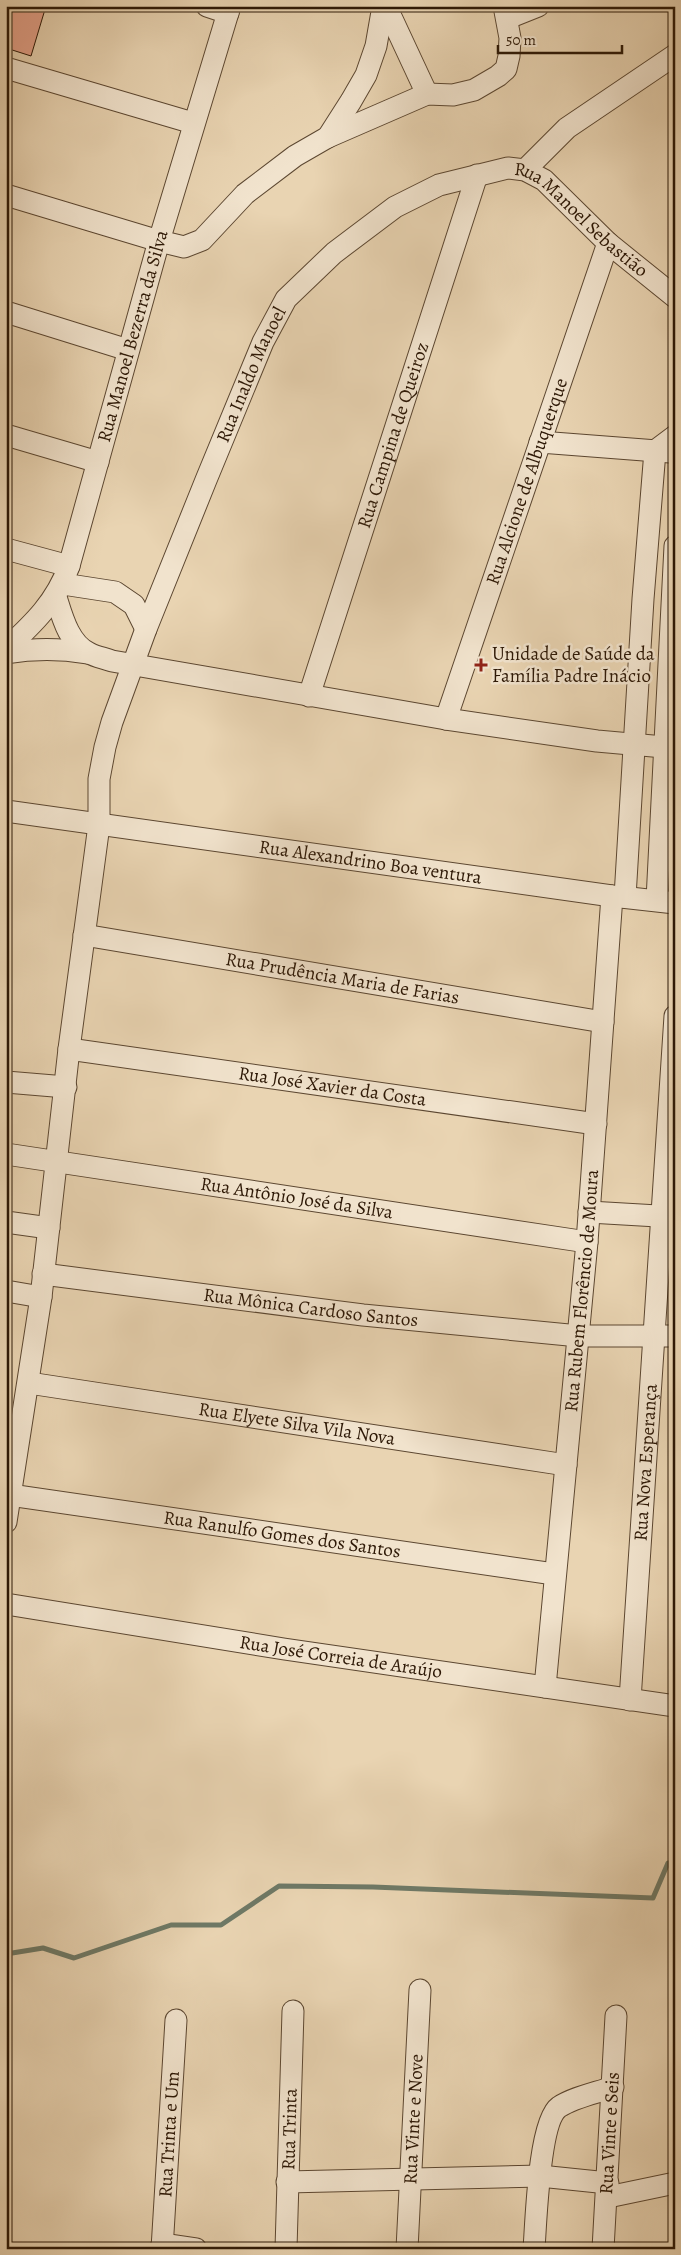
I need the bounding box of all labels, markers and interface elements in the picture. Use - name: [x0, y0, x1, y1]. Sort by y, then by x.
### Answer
- scale bar: [498, 22, 622, 54]
- text: 50 m: [506, 30, 536, 50]
- street label: Rua Manoel Sebastião: [513, 156, 653, 283]
- street label: Rua Manoel Bezerra da Silva: [91, 227, 175, 445]
- street label: Rua Inaldo Manoel: [210, 302, 293, 446]
- street label: Rua Campina de Queiroz: [351, 339, 435, 532]
- street label: Rua Alcione de Albuquerque: [480, 374, 574, 588]
- place label: Unidade de Saúde da Família Padre Inácio: [492, 641, 655, 689]
- marker: Unidade de Saúde da Família Padre Inácio: [474, 658, 488, 672]
- street label: Rua Alexandrino Boa ventura: [257, 834, 484, 891]
- street label: Rua Prudência Maria de Farias: [224, 946, 461, 1011]
- street label: Rua José Xavier da Costa: [237, 1060, 428, 1113]
- street label: Rua Rubem Florêncio de Moura: [558, 1168, 605, 1413]
- street label: Rua Antônio José da Silva: [199, 1171, 395, 1225]
- street label: Rua Mônica Cardoso Santos: [202, 1282, 419, 1333]
- street label: Rua Nova Esperança: [627, 1383, 664, 1542]
- street label: Rua Elyete Silva Vila Nova: [197, 1396, 397, 1452]
- street label: Rua Ranulfo Gomes dos Santos: [162, 1504, 403, 1565]
- street label: Rua José Correia de Araújo: [238, 1629, 444, 1685]
- street label: Rua Vinte e Nove: [397, 2053, 430, 2185]
- street label: Rua Trinta e Um: [152, 2070, 186, 2198]
- street label: Rua Vinte e Seis: [593, 2071, 626, 2195]
- street label: Rua Trinta: [275, 2088, 304, 2170]

